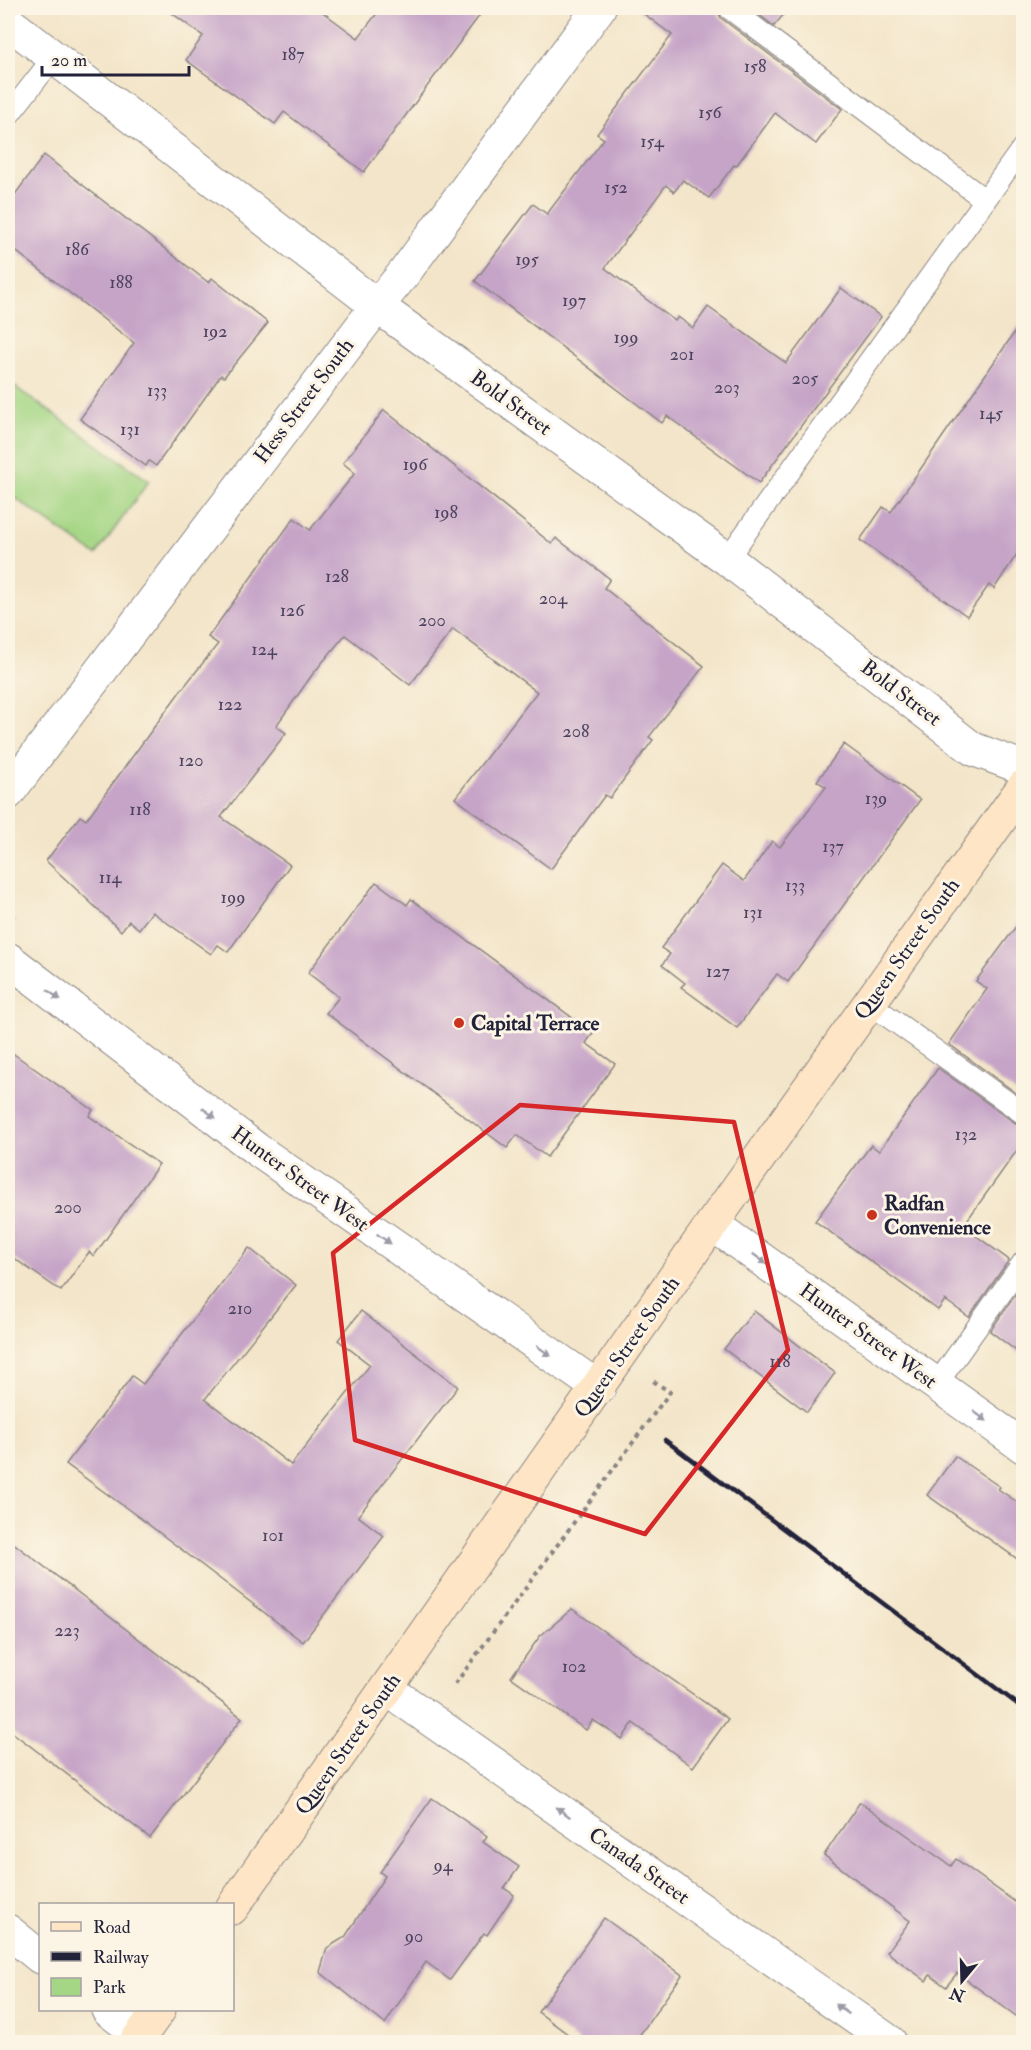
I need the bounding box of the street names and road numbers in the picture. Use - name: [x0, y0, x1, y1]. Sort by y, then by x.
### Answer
- street label: Hess Street South: [248, 333, 360, 469]
- street label: Bold Street: [465, 364, 557, 442]
- street label: Bold Street: [855, 654, 947, 732]
- street label: Queen Street South: [848, 873, 966, 1025]
- street label: Hunter Street West: [226, 1120, 374, 1238]
- street label: Queen Street South: [568, 1271, 686, 1423]
- street label: Hunter Street West: [794, 1277, 942, 1395]
- street label: Queen Street South: [289, 1668, 407, 1820]
- street label: Canada Street: [583, 1821, 695, 1911]

